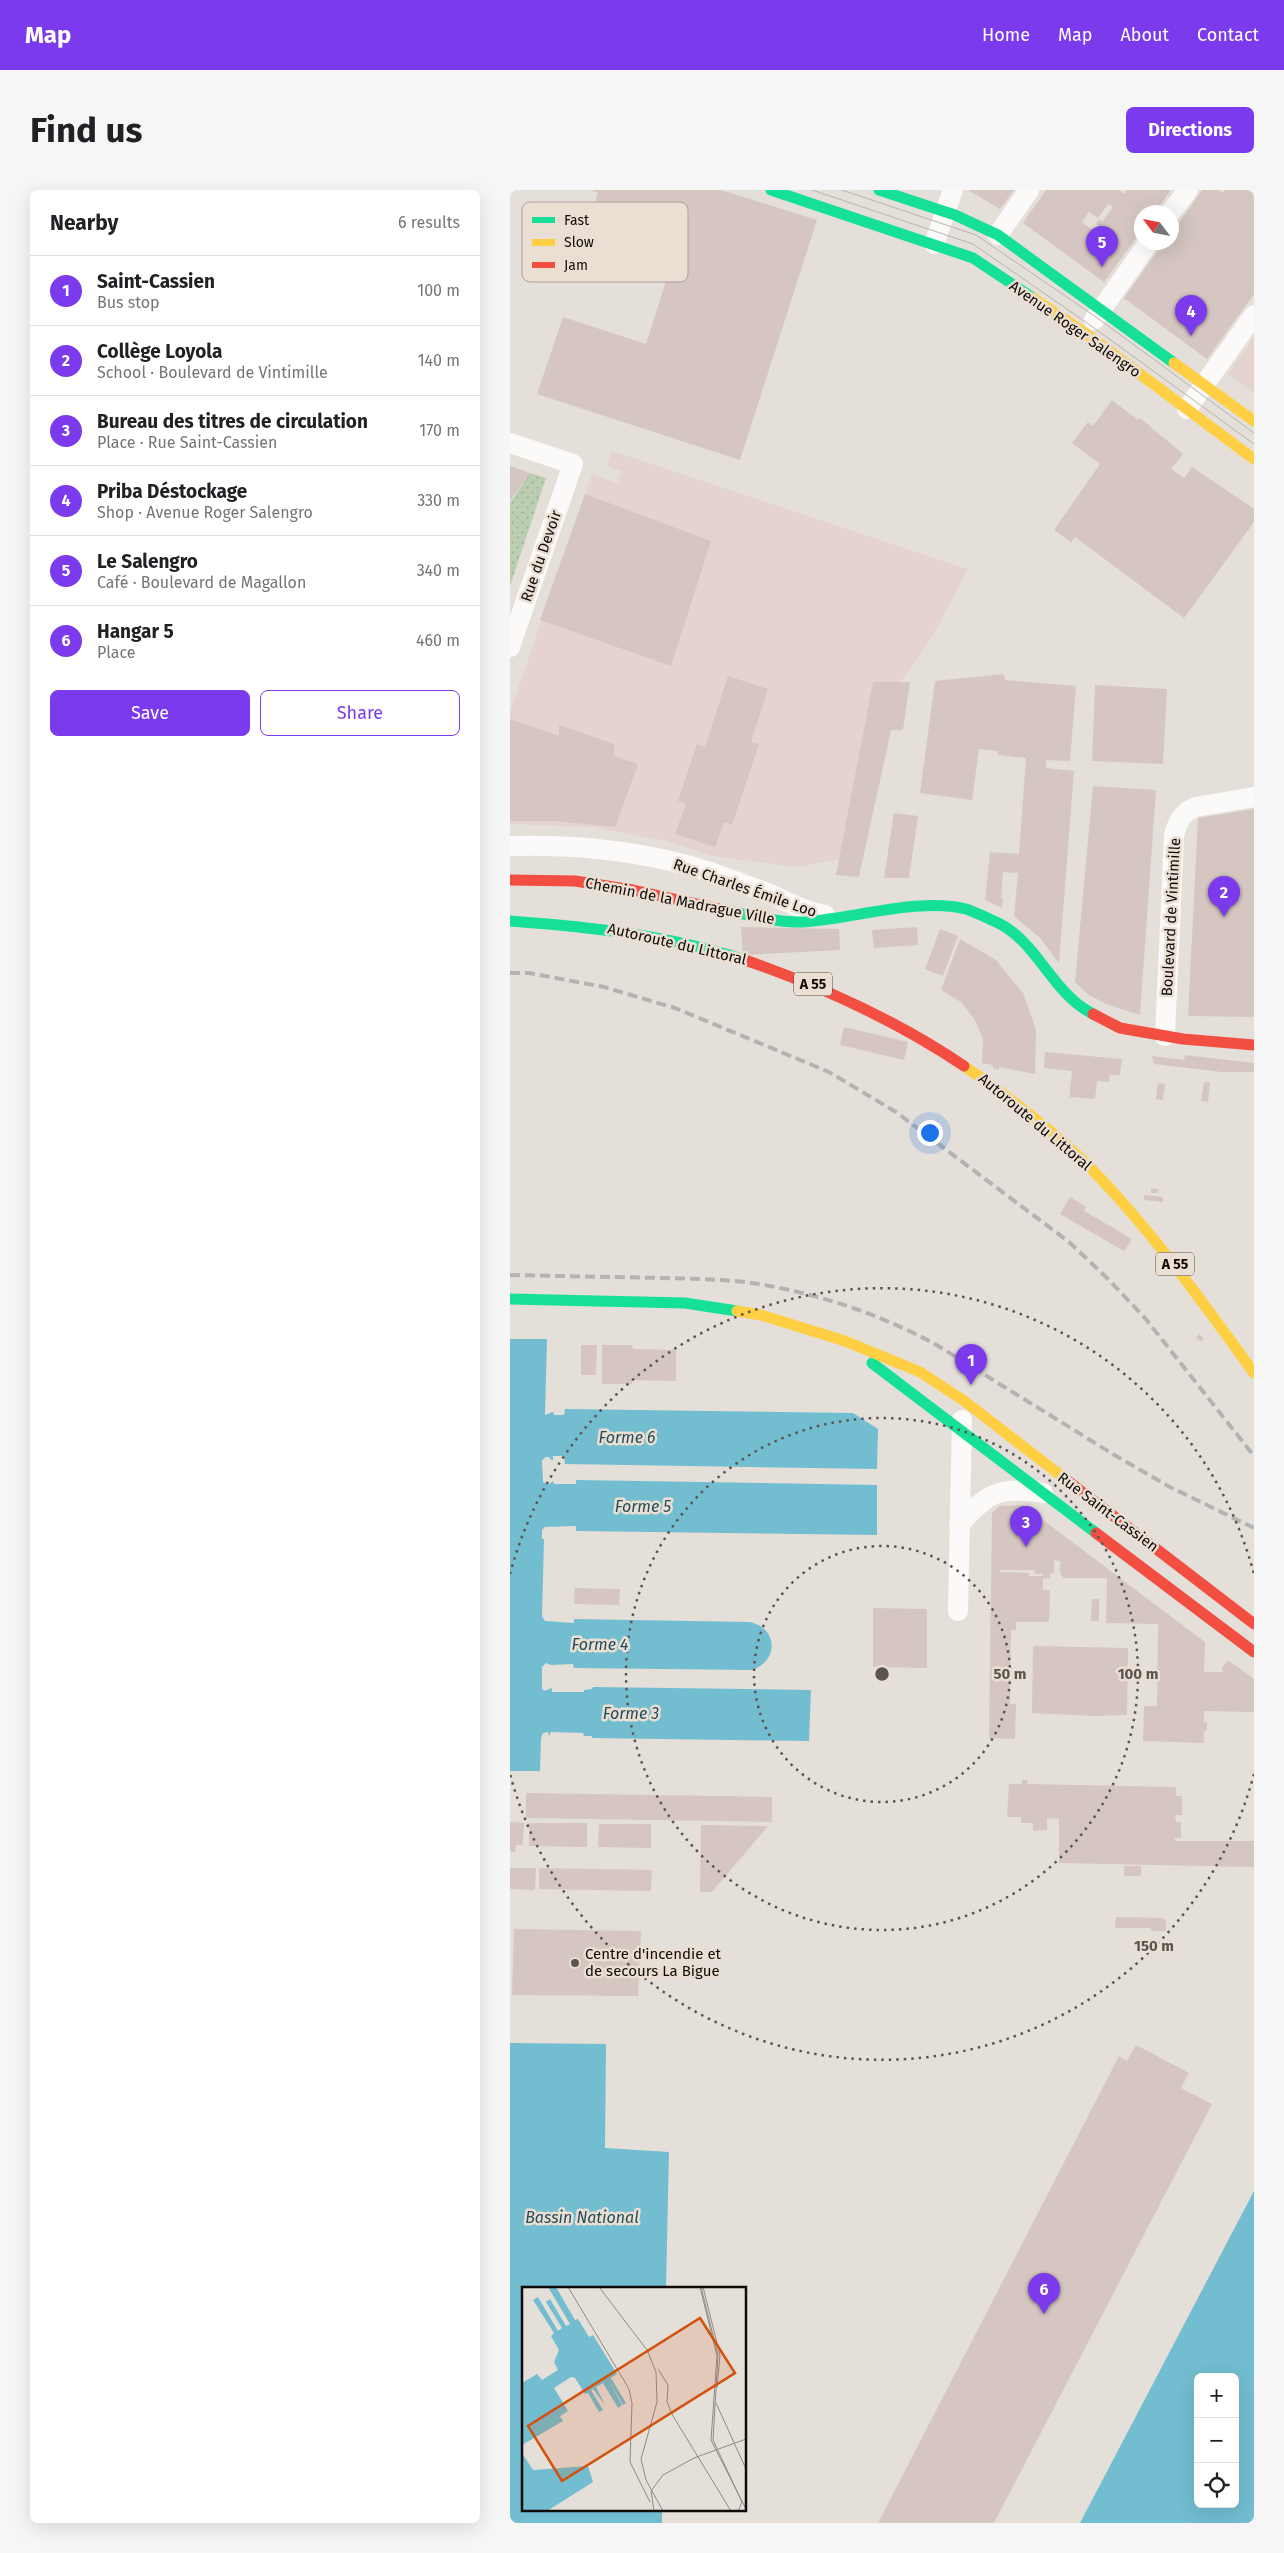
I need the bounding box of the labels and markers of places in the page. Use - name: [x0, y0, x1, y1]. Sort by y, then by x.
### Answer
- pin: 5: [1086, 226, 1118, 267]
- pin: 4: [1175, 295, 1207, 336]
- pin: 2: [1208, 876, 1240, 917]
- pin: 1: [955, 1344, 987, 1385]
- pin: 3: [1010, 1506, 1042, 1547]
- centre of rings: [873, 1665, 891, 1683]
- place label: Centre d'incendie et de secours La Bigue: [585, 1945, 722, 1980]
- marker: Centre d'incendie et de secours La Bigue: [569, 1957, 581, 1969]
- pin: 6: [1028, 2273, 1060, 2314]

